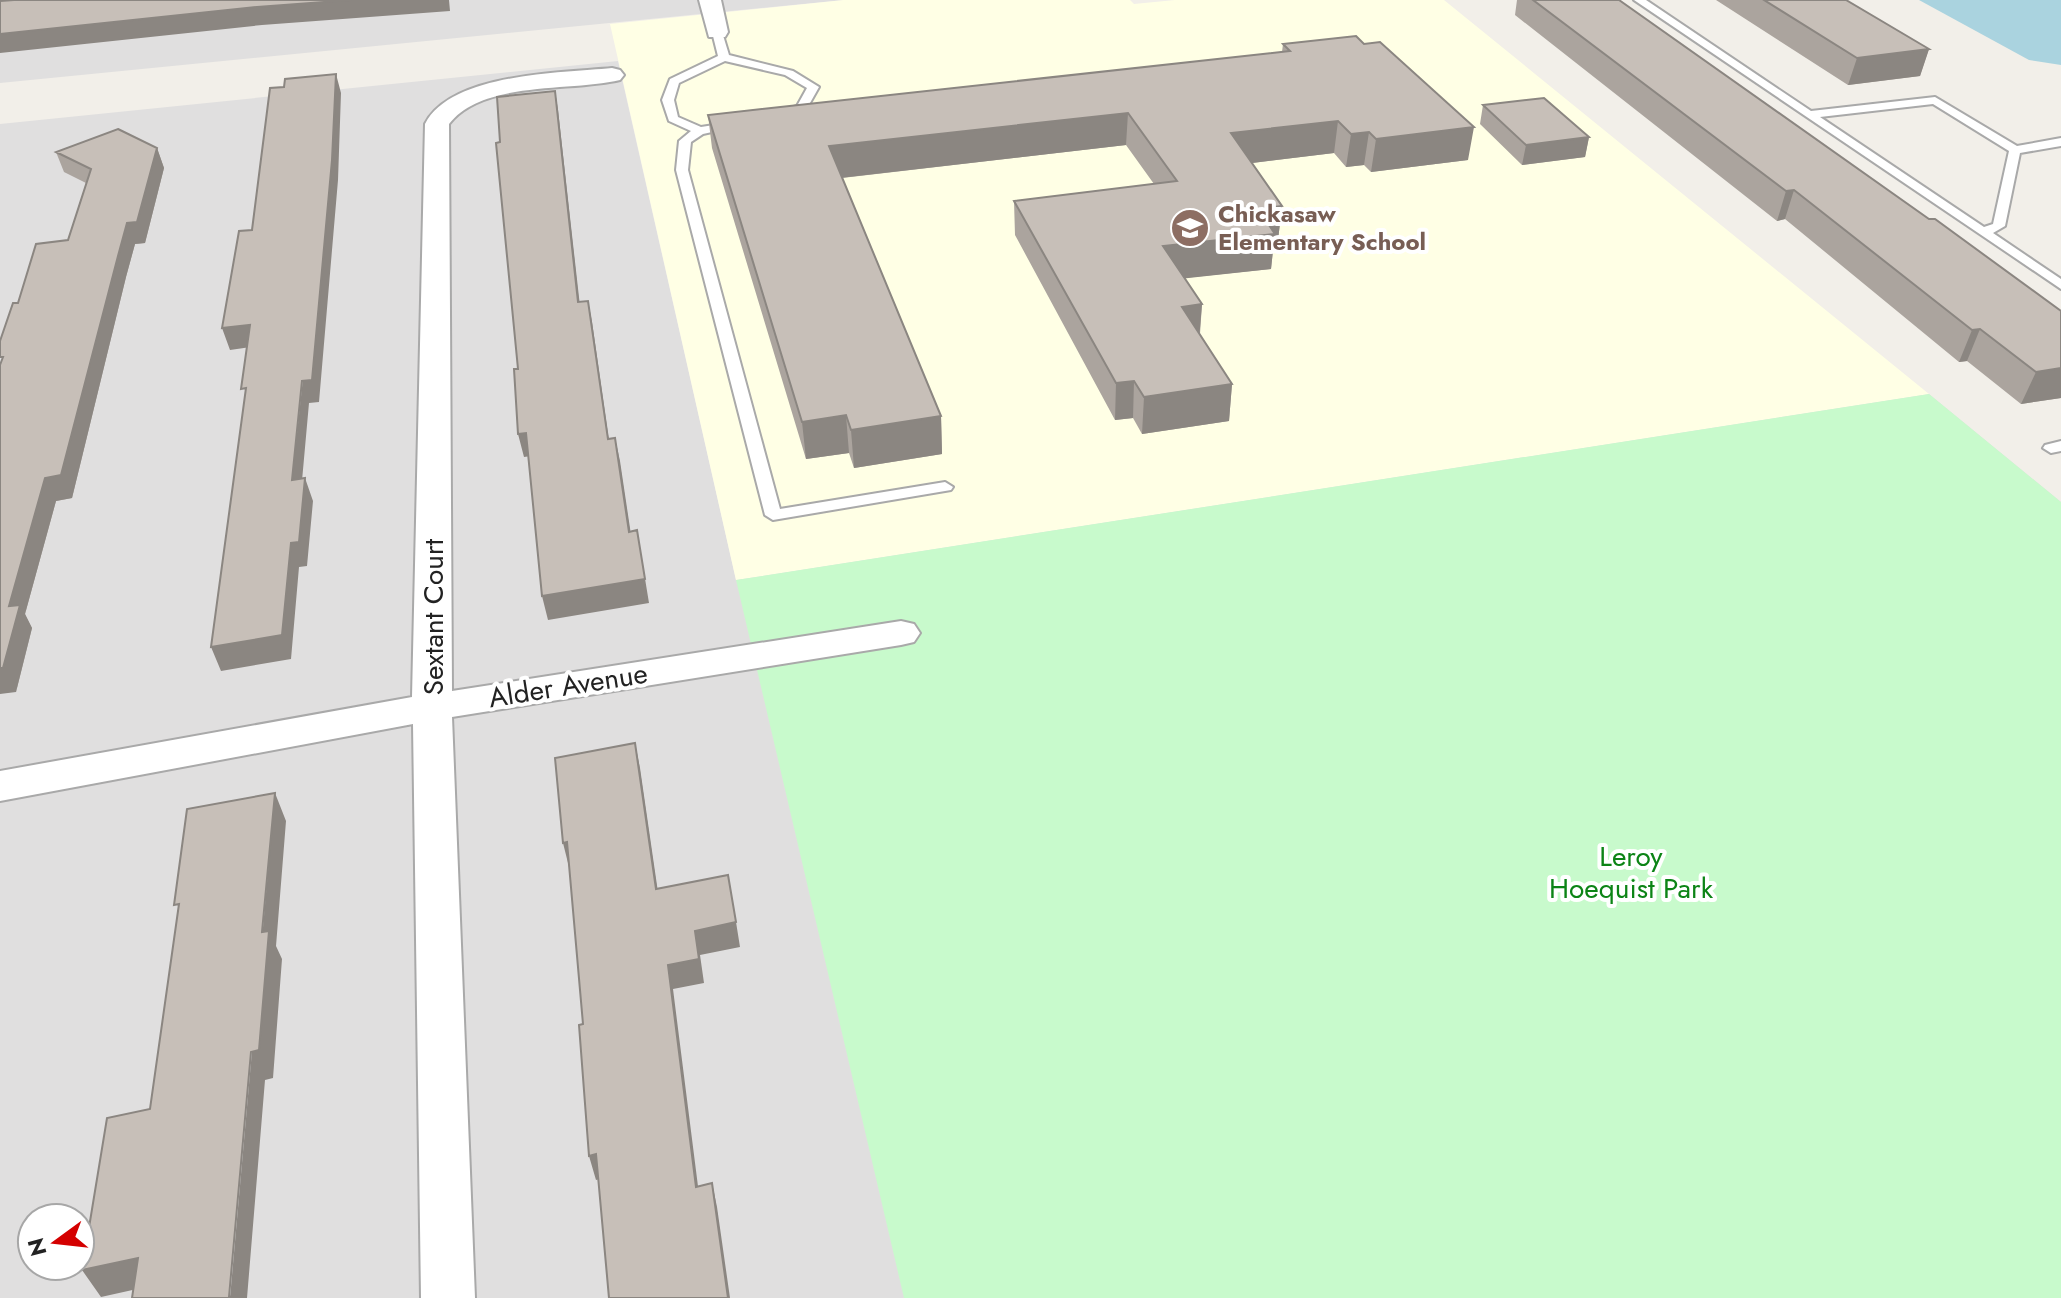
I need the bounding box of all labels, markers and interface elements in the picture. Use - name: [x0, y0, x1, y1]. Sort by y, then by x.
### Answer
- place label: Chickasaw Elementary School: [1218, 196, 1426, 259]
- school or university icon: Chickasaw Elementary School: [1169, 207, 1211, 249]
- street label: Sextant Court: [413, 538, 454, 695]
- street label: Alder Avenue: [486, 653, 651, 718]
- park label: Leroy Hoequist Park: [1549, 836, 1714, 909]
- north arrow: [16, 1202, 96, 1282]
- text: N: [19, 1235, 54, 1260]

